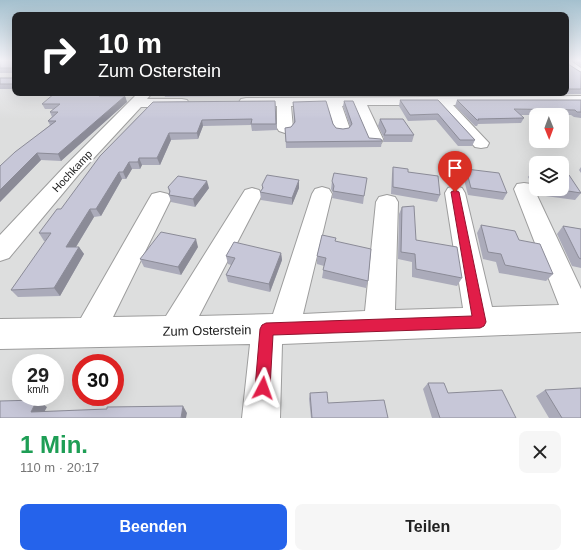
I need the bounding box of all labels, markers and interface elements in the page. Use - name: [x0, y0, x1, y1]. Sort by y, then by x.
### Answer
- icon: right: [32, 28, 84, 80]
- text: 10 m: [98, 28, 162, 59]
- text: Zum Osterstein: [98, 61, 221, 81]
- north arrow: [529, 108, 569, 148]
- map controls: [529, 108, 569, 196]
- street label: Hochkamp: [50, 148, 94, 194]
- pin: [438, 151, 472, 192]
- button: layers: [529, 156, 569, 196]
- icon: arrive: [444, 157, 466, 179]
- street label: Zum Osterstein: [162, 322, 252, 339]
- speed limit sign: 30: [72, 354, 124, 406]
- text: 29: [27, 364, 49, 386]
- position arrow: [242, 367, 284, 409]
- text: km/h: [27, 384, 49, 395]
- text: 1 Min.: [20, 431, 88, 458]
- button: close: [519, 431, 561, 473]
- text: 110 m · 20:17: [20, 460, 99, 475]
- button: Beenden: [20, 504, 287, 550]
- button: Teilen: [295, 504, 561, 550]

